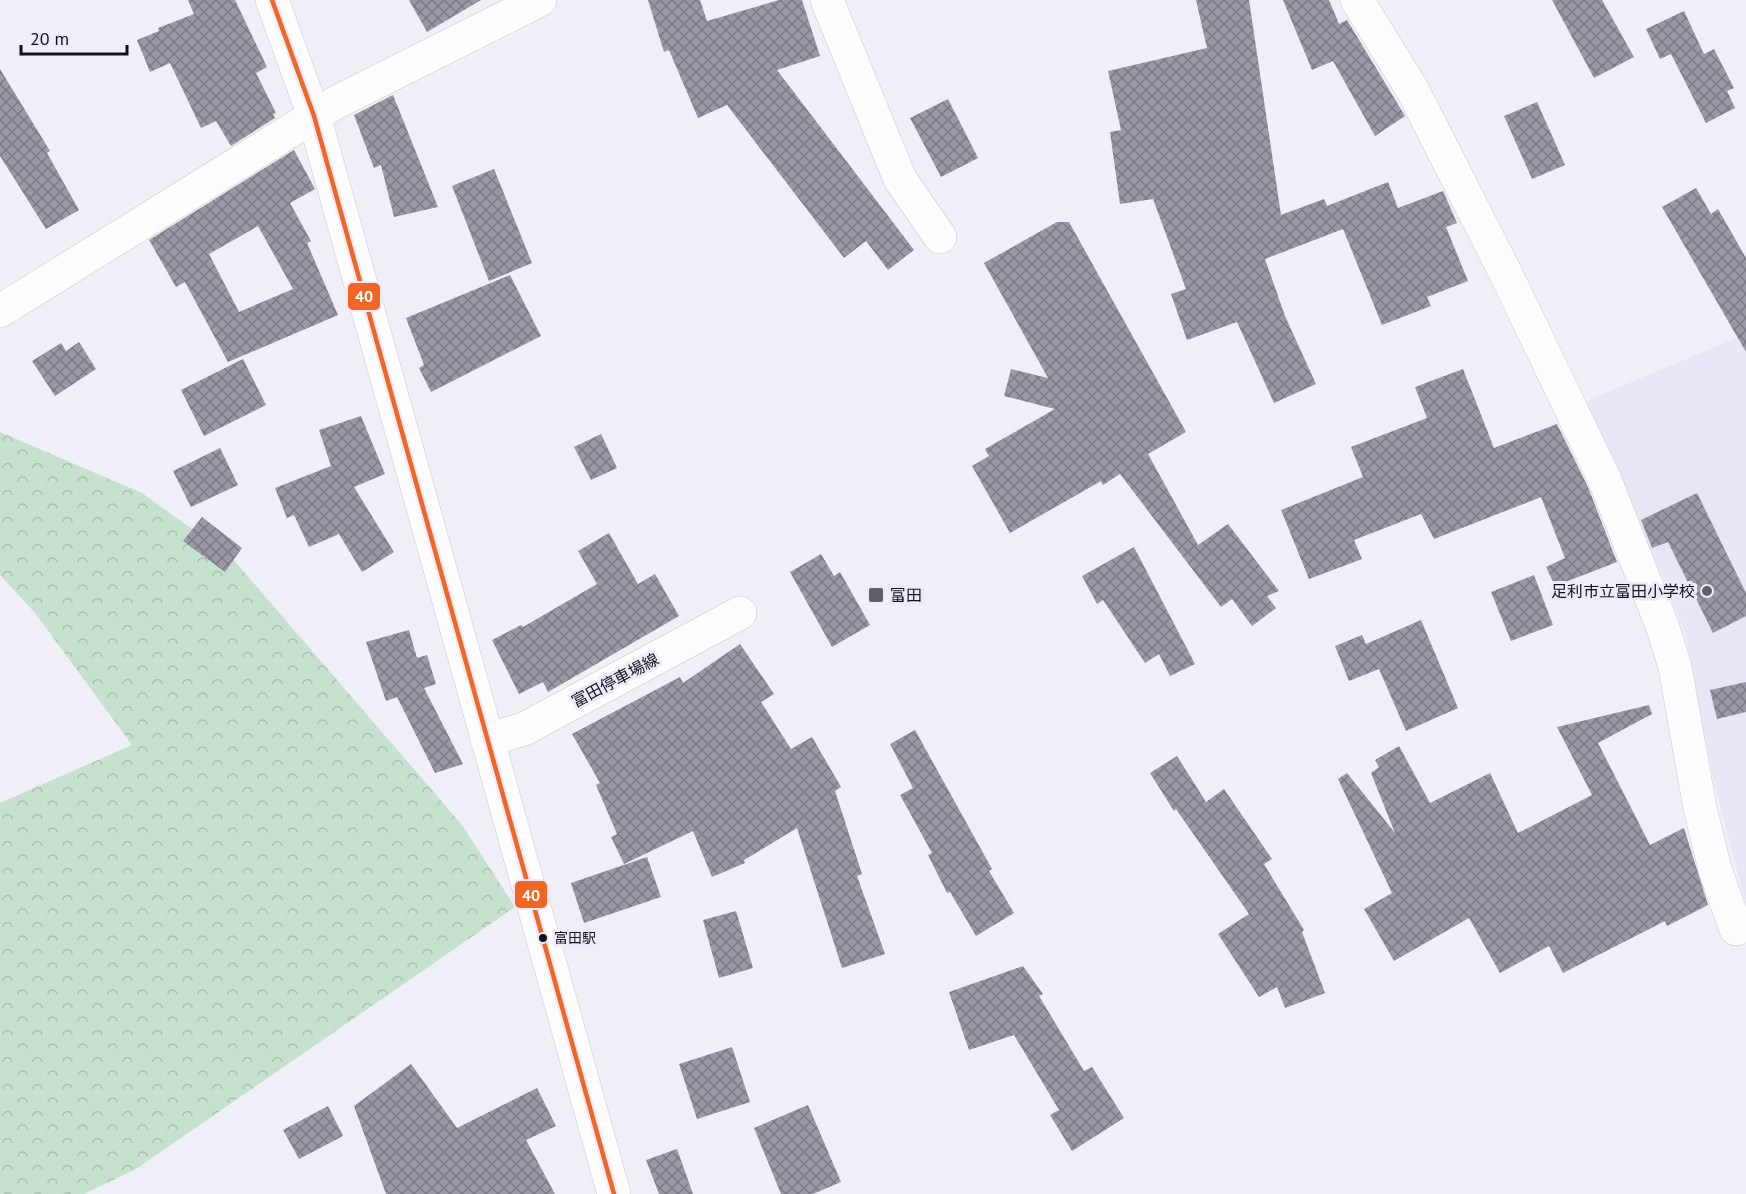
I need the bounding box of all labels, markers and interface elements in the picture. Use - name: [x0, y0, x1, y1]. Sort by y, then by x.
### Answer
- scale bar: [21, 18, 128, 56]
- text: 20 m: [30, 27, 69, 50]
- line badge: 40: [347, 282, 381, 311]
- text: 40: [355, 286, 373, 306]
- place label: 足利市立富田小学校: [1551, 581, 1695, 601]
- marker: 足利市立富田小学校: [1700, 584, 1714, 598]
- place label: 富田: [890, 585, 922, 605]
- marker: 富田: [867, 586, 885, 604]
- street label: 富田停車場線: [568, 649, 662, 711]
- line badge: 40: [514, 880, 548, 909]
- text: 40: [522, 885, 540, 905]
- place label: 富田駅: [554, 929, 596, 947]
- marker: 富田駅: [537, 932, 549, 944]

